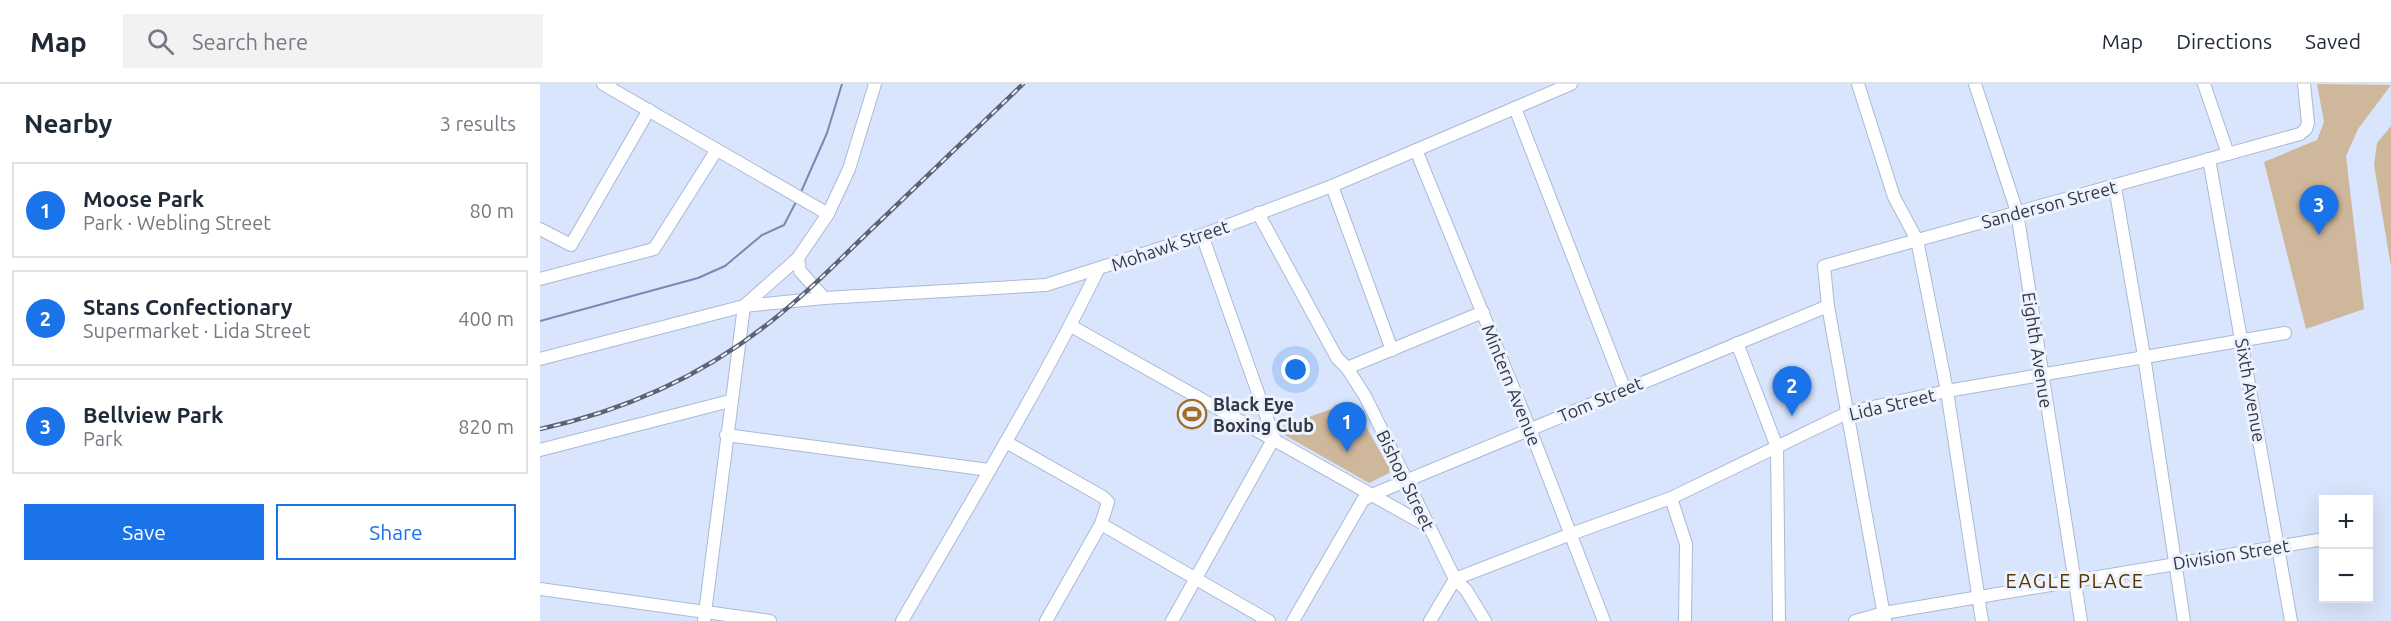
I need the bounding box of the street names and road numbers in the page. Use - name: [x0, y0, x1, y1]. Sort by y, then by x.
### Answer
- street label: Sanderson Street: [1979, 176, 2119, 232]
- street label: Mohawk Street: [1109, 216, 1231, 274]
- street label: Eighth Avenue: [2019, 291, 2057, 409]
- street label: Mintern Avenue: [1479, 321, 1545, 449]
- street label: Sixth Avenue: [2232, 337, 2270, 443]
- street label: Tom Street: [1555, 372, 1645, 426]
- street label: Lida Street: [1847, 384, 1937, 424]
- street label: Bishop Street: [1373, 426, 1439, 534]
- street label: Division Street: [2171, 535, 2291, 573]

